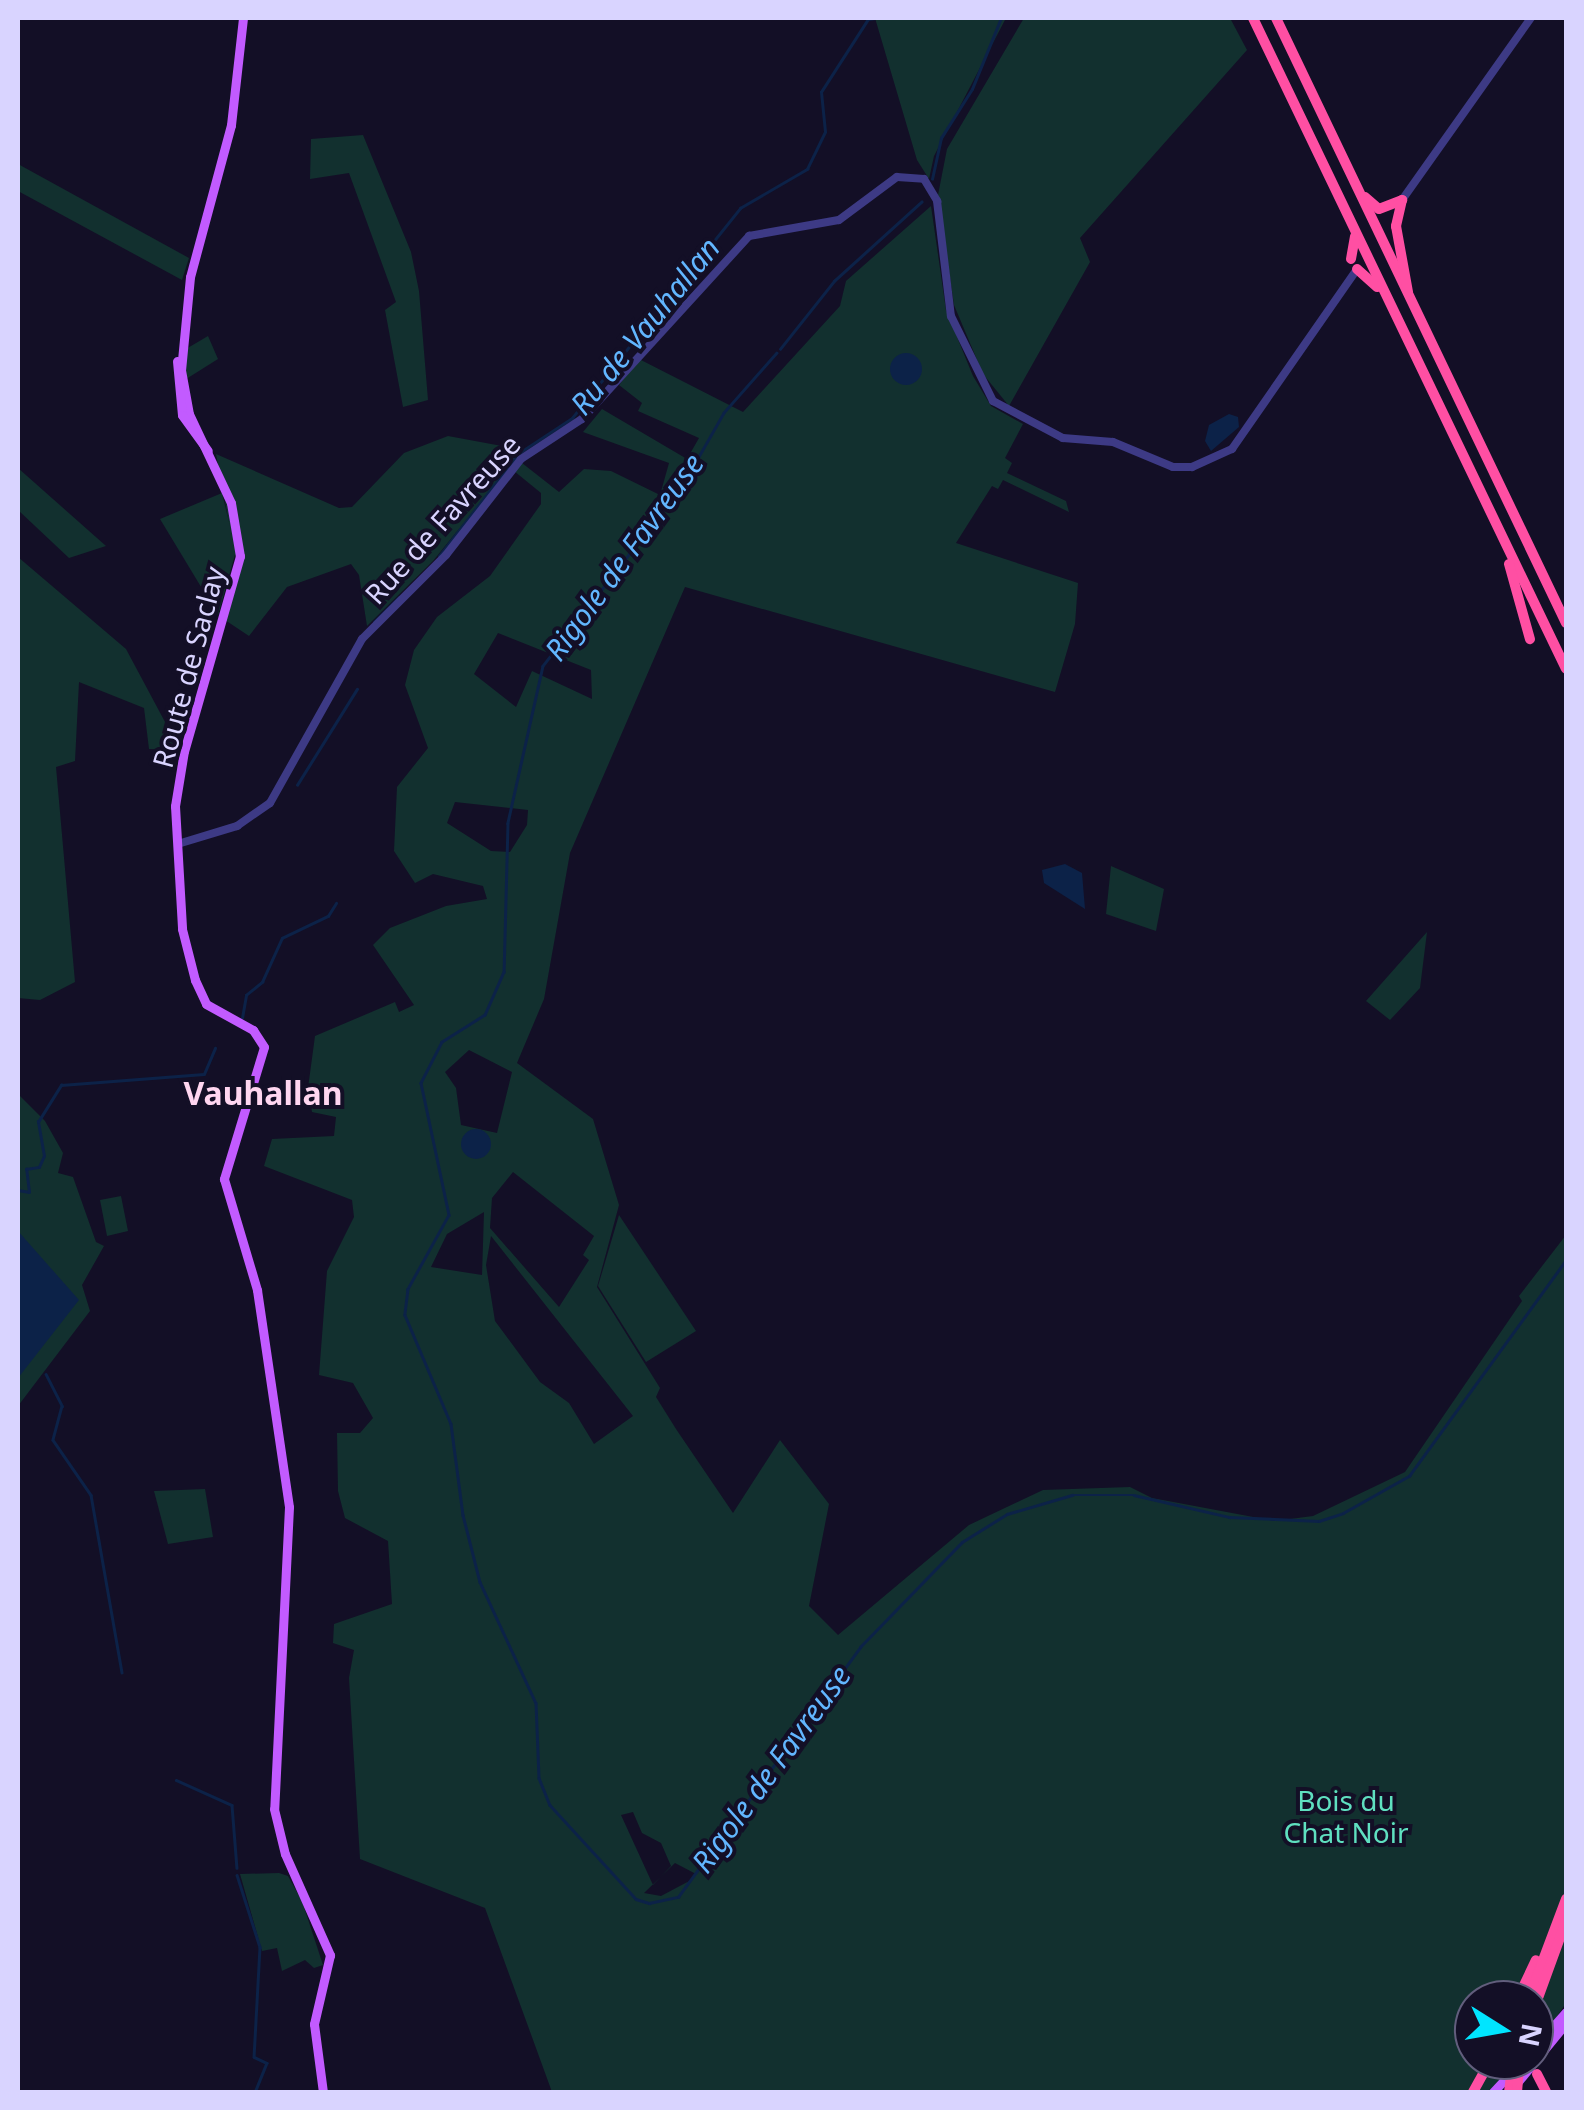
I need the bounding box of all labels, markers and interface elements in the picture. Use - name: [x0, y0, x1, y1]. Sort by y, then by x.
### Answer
- water label: Ru de Vauhallan: [563, 230, 727, 422]
- street label: Rue de Favreuse: [357, 428, 527, 610]
- water label: Rigole de Favreuse: [537, 447, 711, 667]
- street label: Route de Saclay: [145, 563, 231, 771]
- district label: Vauhallan: [183, 1074, 343, 1112]
- water label: Rigole de Favreuse: [684, 1659, 858, 1879]
- park label: Bois du Chat Noir: [1283, 1783, 1409, 1849]
- north arrow: [1454, 1980, 1554, 2080]
- text: N: [1511, 2021, 1552, 2050]

